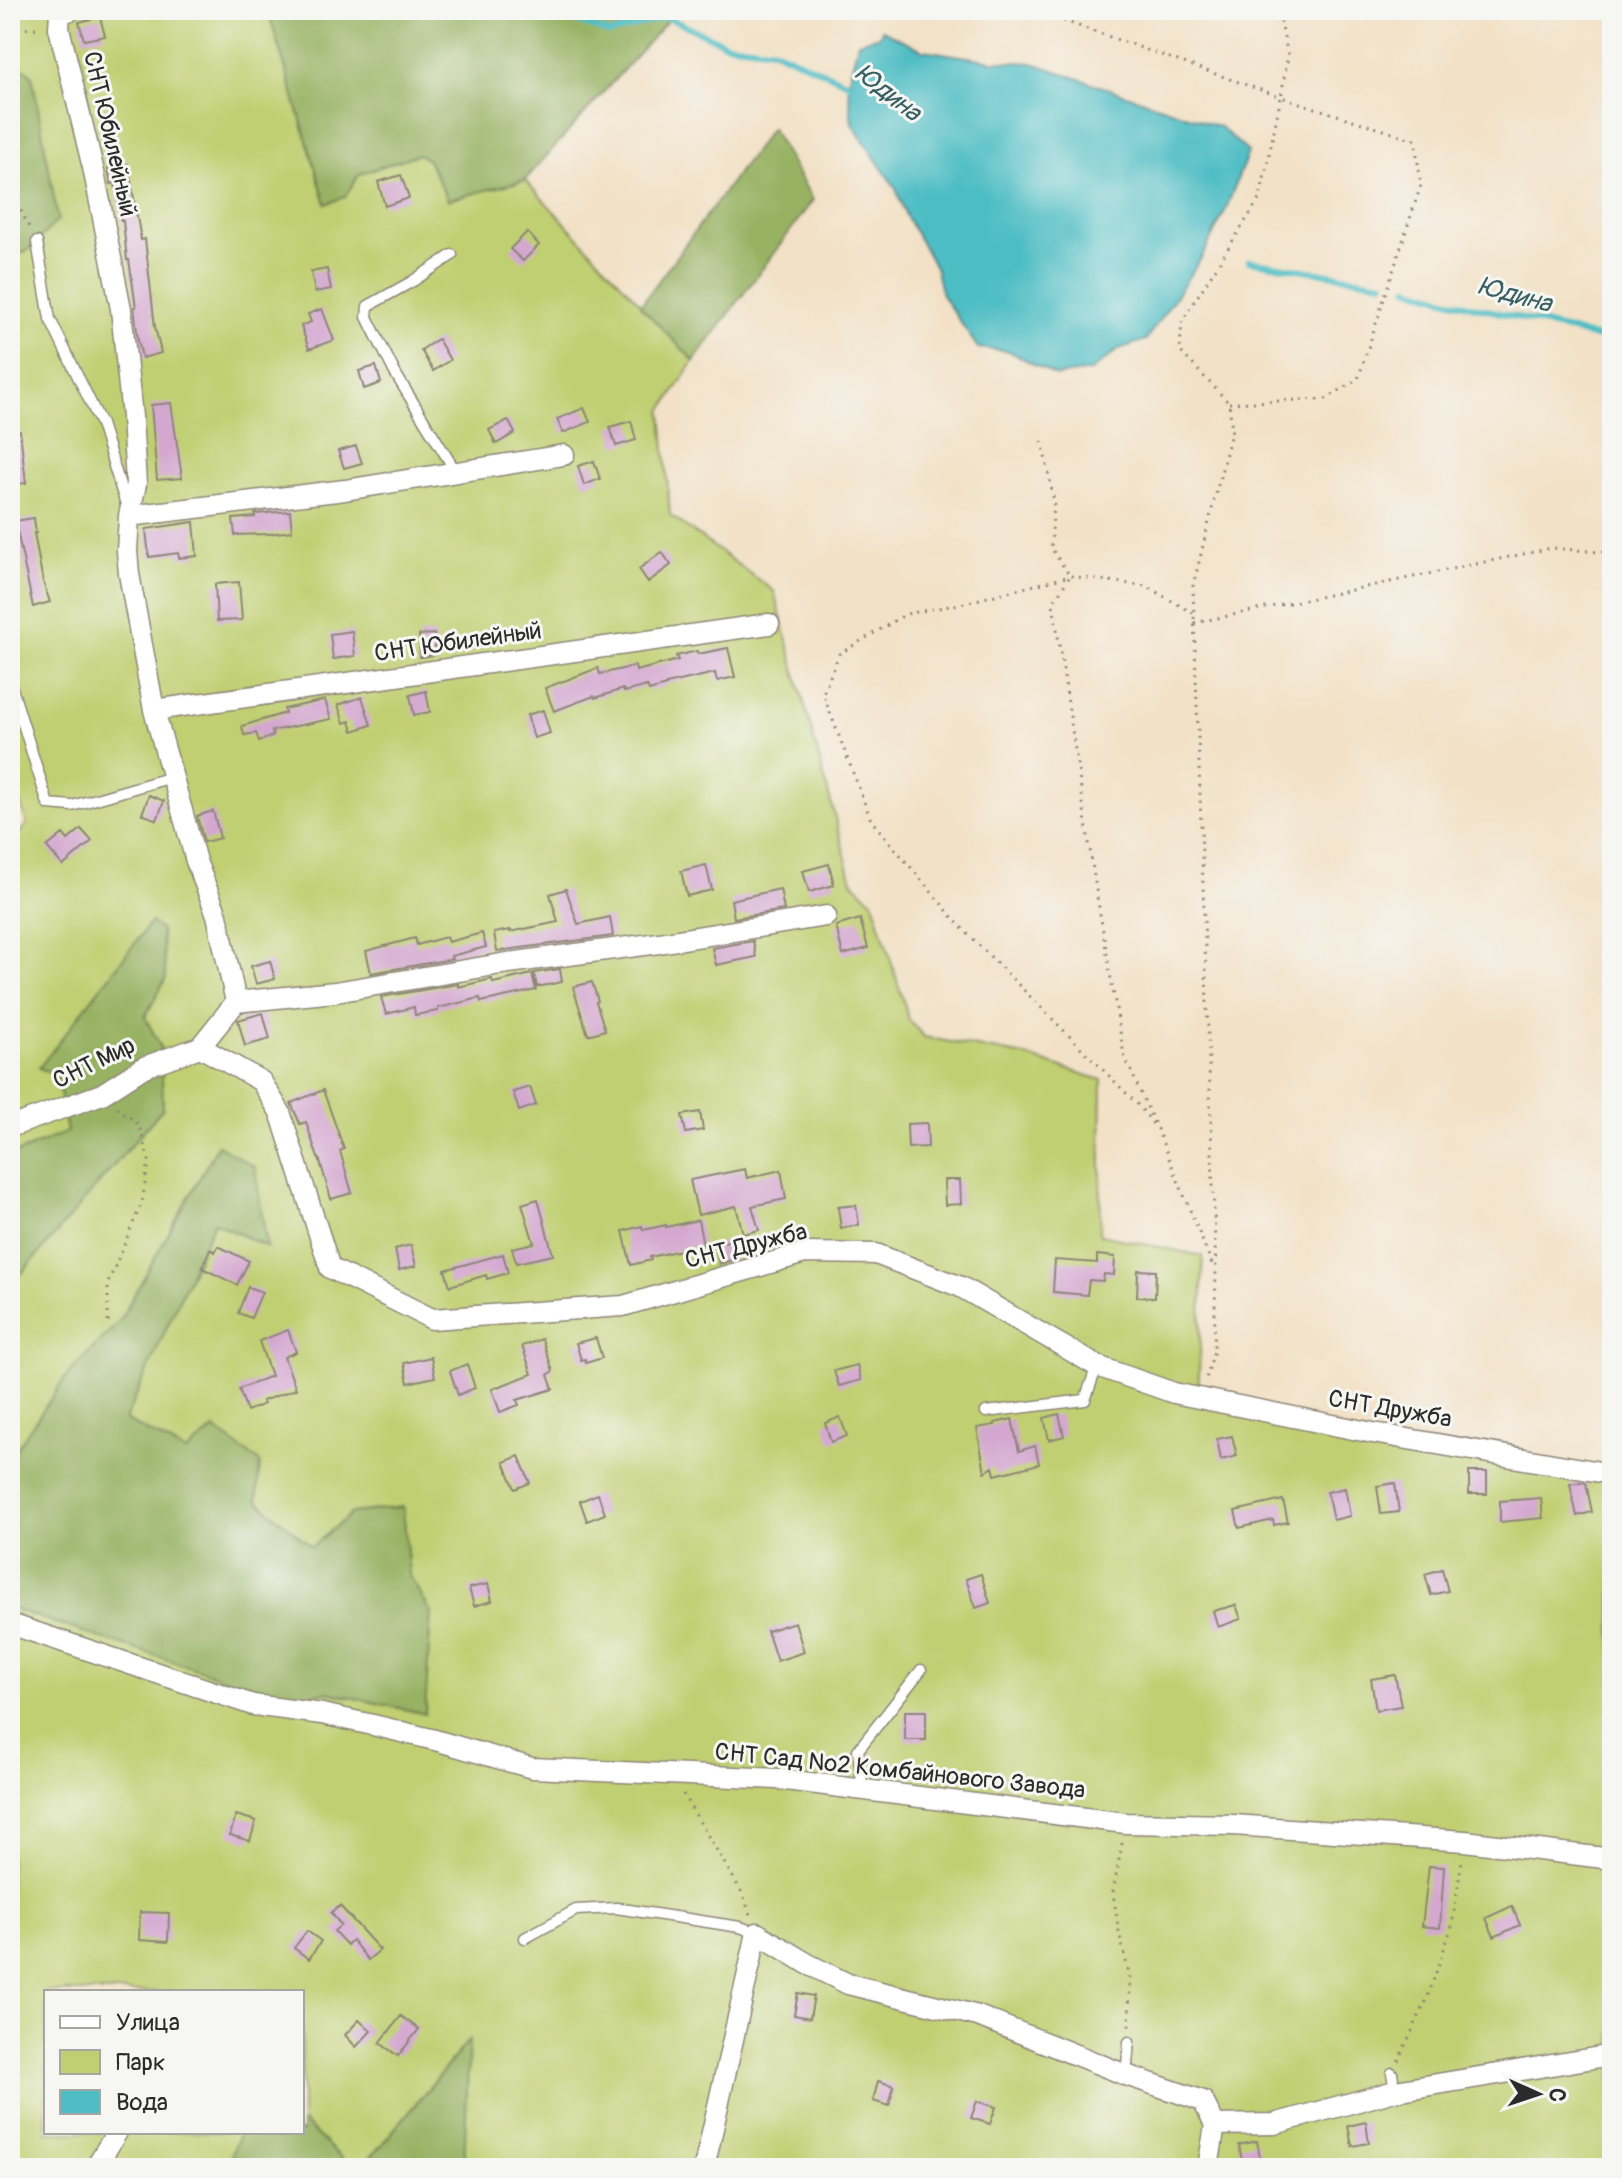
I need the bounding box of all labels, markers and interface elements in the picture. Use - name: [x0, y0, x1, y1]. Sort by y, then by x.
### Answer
- street label: СНТ Юбилейный: [77, 49, 143, 219]
- water label: Юдина: [849, 57, 929, 130]
- water label: Юдина: [1475, 270, 1557, 321]
- street label: СНТ Юбилейный: [373, 616, 543, 668]
- street label: СНТ Мир: [48, 1031, 140, 1095]
- street label: СНТ Дружба: [682, 1217, 810, 1275]
- street label: СНТ Дружба: [1326, 1384, 1454, 1434]
- street label: СНТ Сад №2 Комбайнового Завода: [713, 1737, 1087, 1805]
- legend: [44, 1990, 304, 2134]
- text: Улица: [116, 2008, 180, 2037]
- text: Парк: [116, 2048, 165, 2077]
- north arrow: [1498, 2054, 1578, 2134]
- text: С: [1543, 2087, 1571, 2103]
- text: Вода: [116, 2088, 168, 2117]

